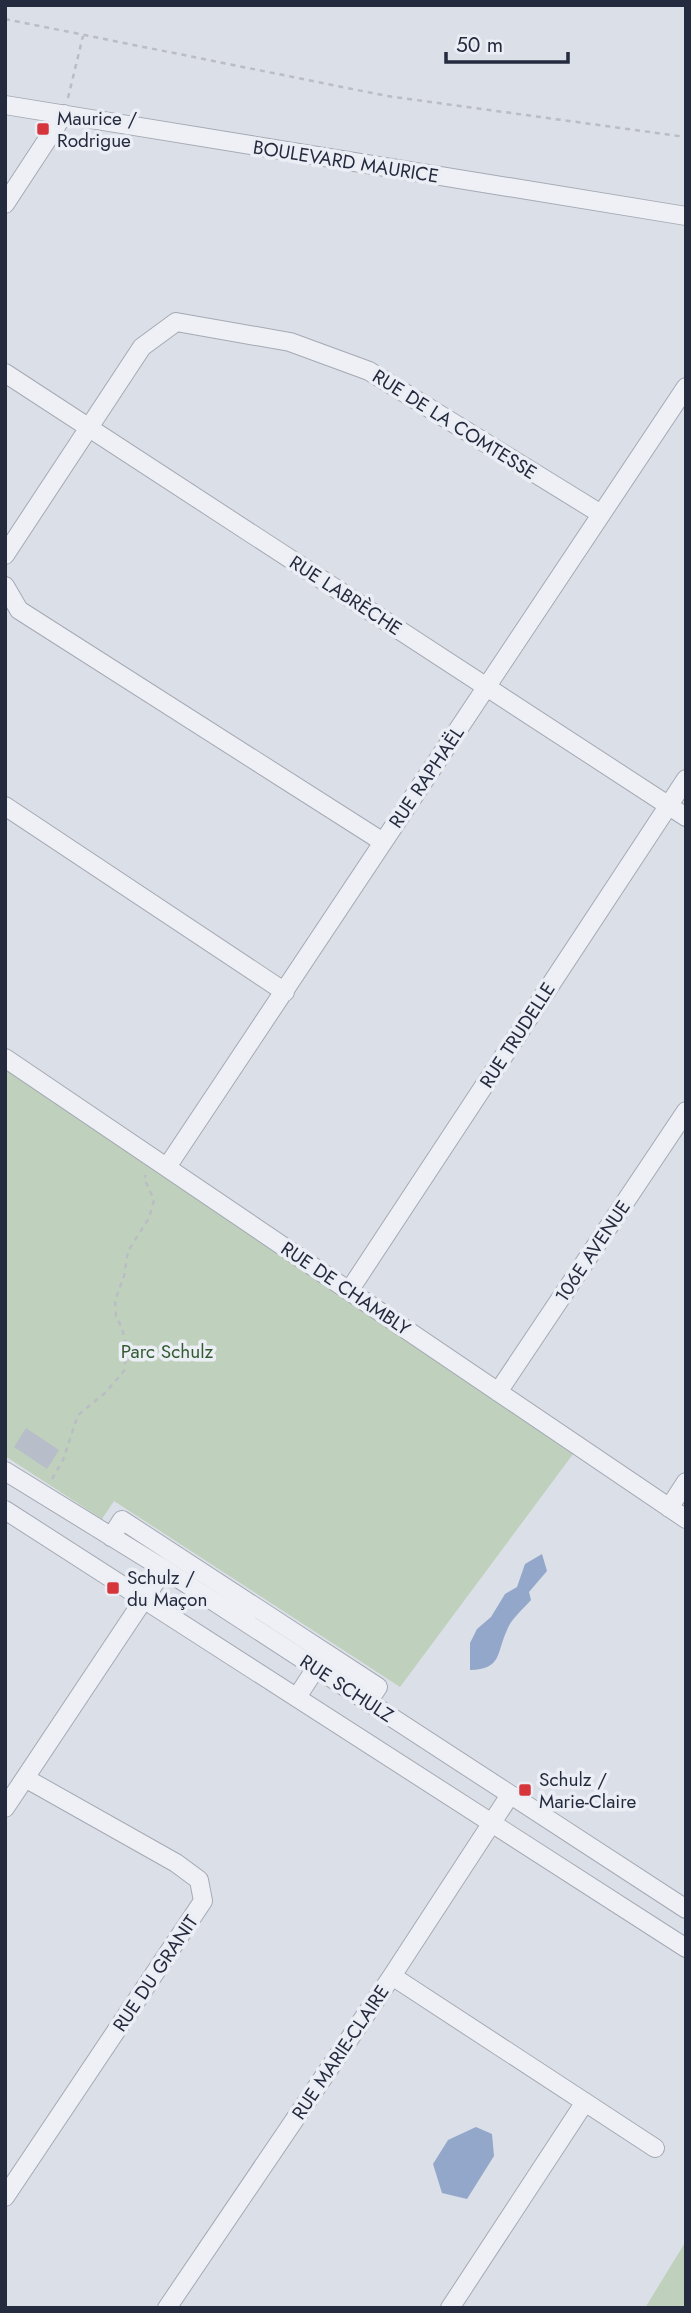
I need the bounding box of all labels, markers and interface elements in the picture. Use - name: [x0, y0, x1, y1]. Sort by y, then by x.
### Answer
- scale bar: [446, 21, 568, 65]
- text: 50 m: [456, 30, 503, 60]
- place label: Maurice / Rodrigue: [57, 105, 138, 154]
- marker: Maurice / Rodrigue: [35, 121, 51, 137]
- street label: BOULEVARD MAURICE: [251, 133, 441, 189]
- street label: RUE DE LA COMTESSE: [367, 363, 542, 486]
- street label: RUE LABRÈCHE: [284, 549, 407, 642]
- street label: RUE RAPHAËL: [382, 721, 471, 833]
- street label: RUE TRUDELLE: [473, 977, 562, 1093]
- street label: 106E AVENUE: [548, 1195, 637, 1308]
- street label: RUE DE CHAMBLY: [276, 1235, 416, 1342]
- park label: Parc Schulz: [121, 1338, 214, 1365]
- place label: Schulz / du Maçon: [127, 1564, 207, 1613]
- marker: Schulz / du Maçon: [105, 1580, 121, 1596]
- street label: RUE SCHULZ: [295, 1648, 399, 1729]
- place label: Schulz / Marie-Claire: [539, 1766, 636, 1815]
- marker: Schulz / Marie-Claire: [517, 1782, 533, 1798]
- street label: RUE DU GRANIT: [106, 1910, 205, 2037]
- street label: RUE MARIE-CLAIRE: [285, 1980, 395, 2125]

